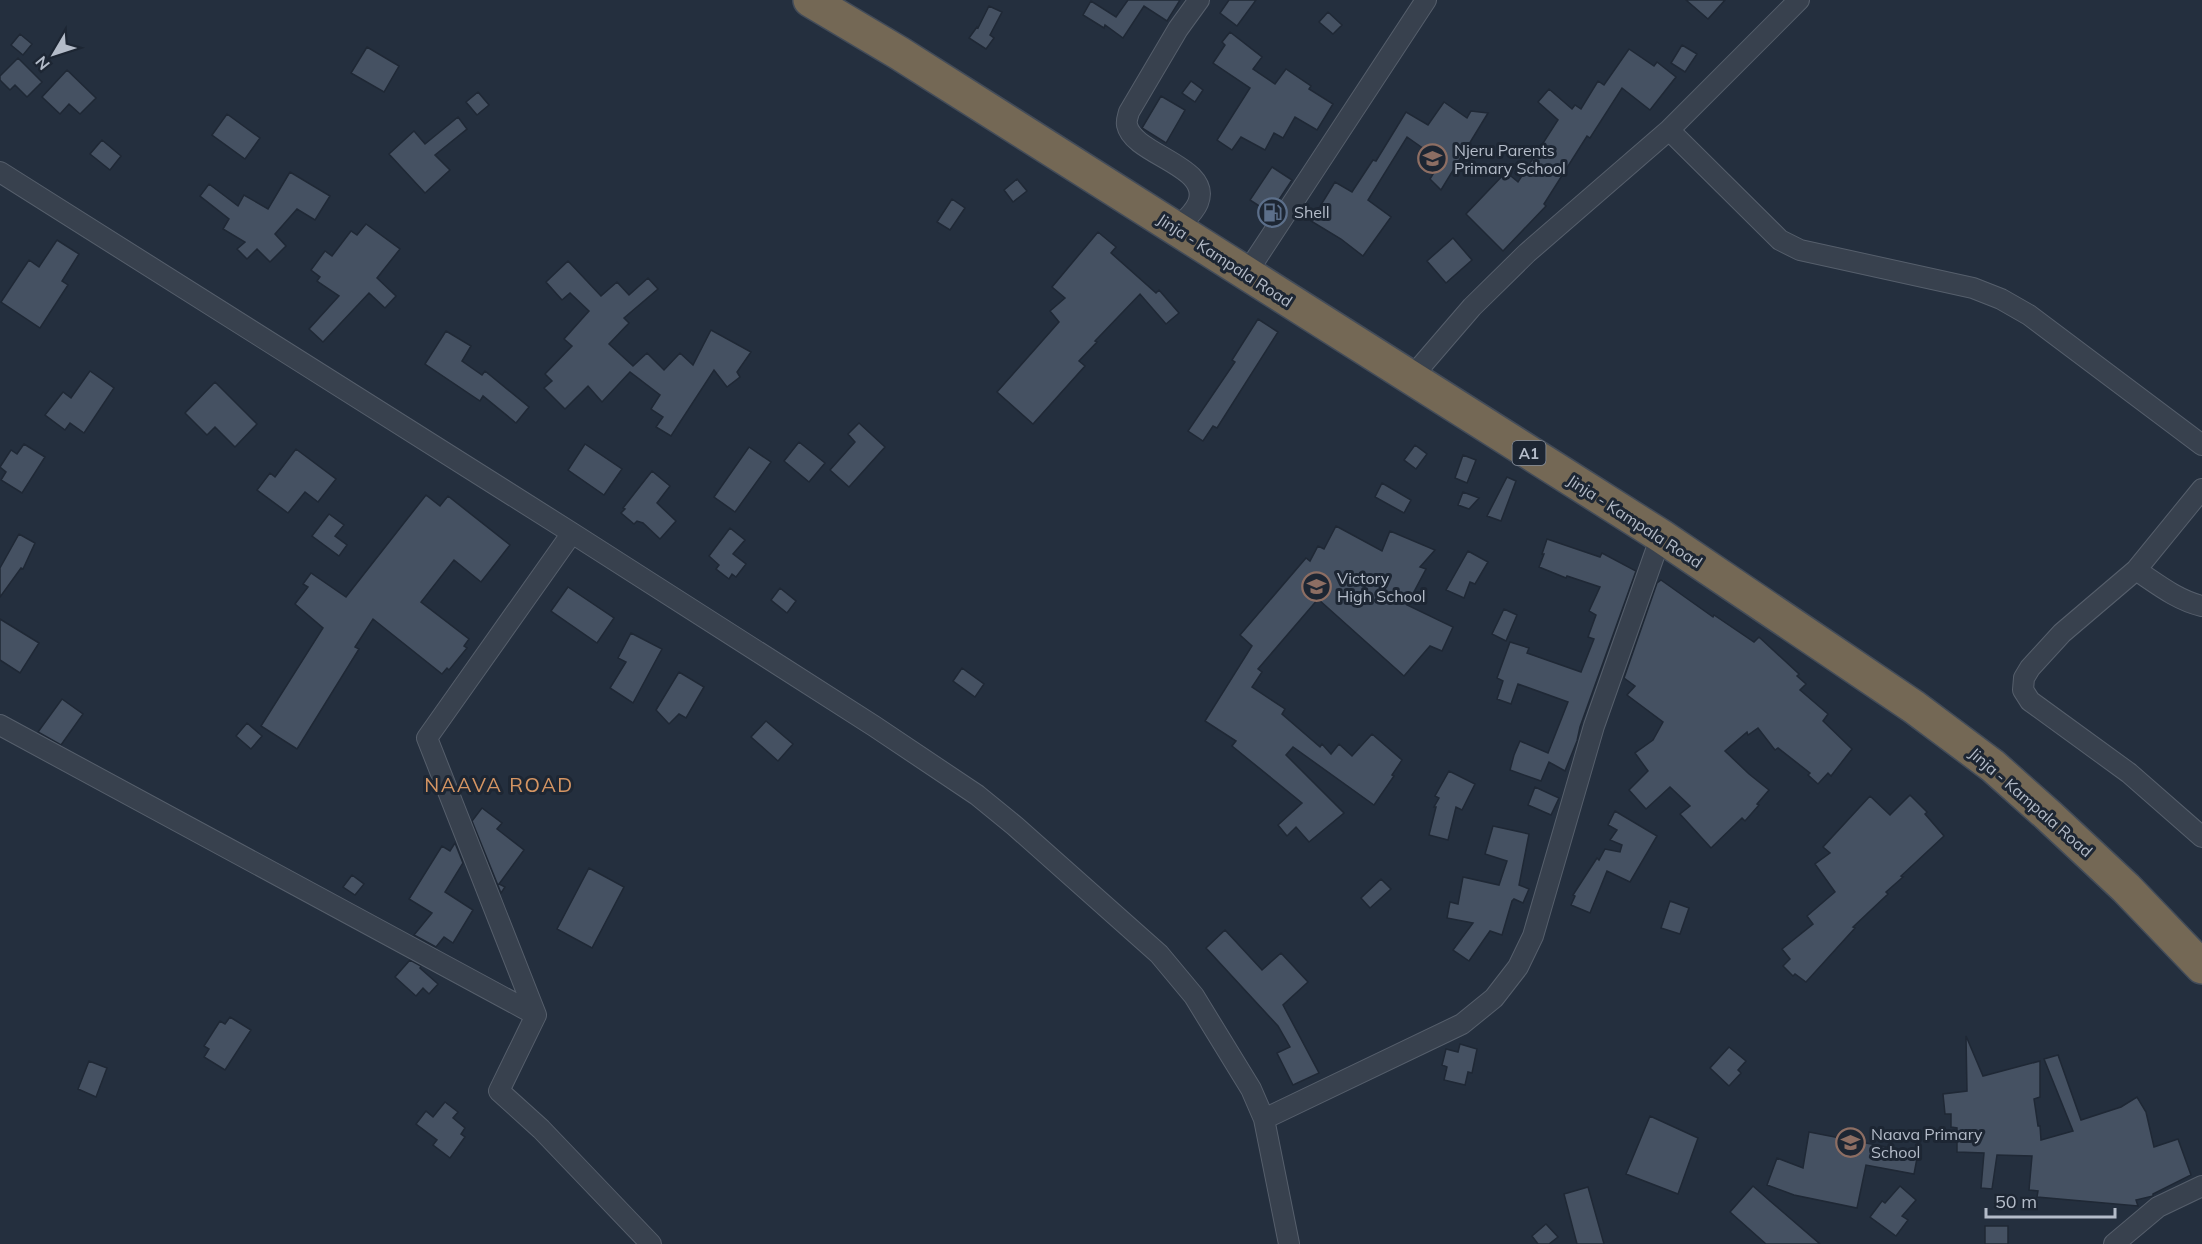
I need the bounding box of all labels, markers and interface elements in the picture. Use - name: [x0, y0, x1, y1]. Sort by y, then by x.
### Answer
- north arrow: [24, 24, 84, 84]
- text: N: [31, 52, 54, 74]
- place label: Njeru Parents Primary School: [1454, 140, 1566, 178]
- school or university icon: Njeru Parents Primary School: [1417, 143, 1449, 175]
- fuel station icon: Shell: [1257, 196, 1289, 228]
- place label: Shell: [1294, 202, 1330, 222]
- street label: Jinja - Kampala Road: [1154, 209, 1296, 311]
- road number: A1: [1512, 441, 1546, 465]
- street label: Jinja - Kampala Road: [1564, 470, 1706, 572]
- place label: Victory High School: [1337, 568, 1426, 606]
- school or university icon: Victory High School: [1300, 571, 1332, 603]
- street label: Jinja - Kampala Road: [1965, 743, 2097, 861]
- district label: NAAVA ROAD: [424, 772, 574, 797]
- place label: Naava Primary School: [1871, 1124, 1983, 1162]
- school or university icon: Naava Primary School: [1834, 1127, 1866, 1159]
- scale bar: [1986, 1181, 2115, 1219]
- text: 50 m: [1995, 1190, 2037, 1213]

